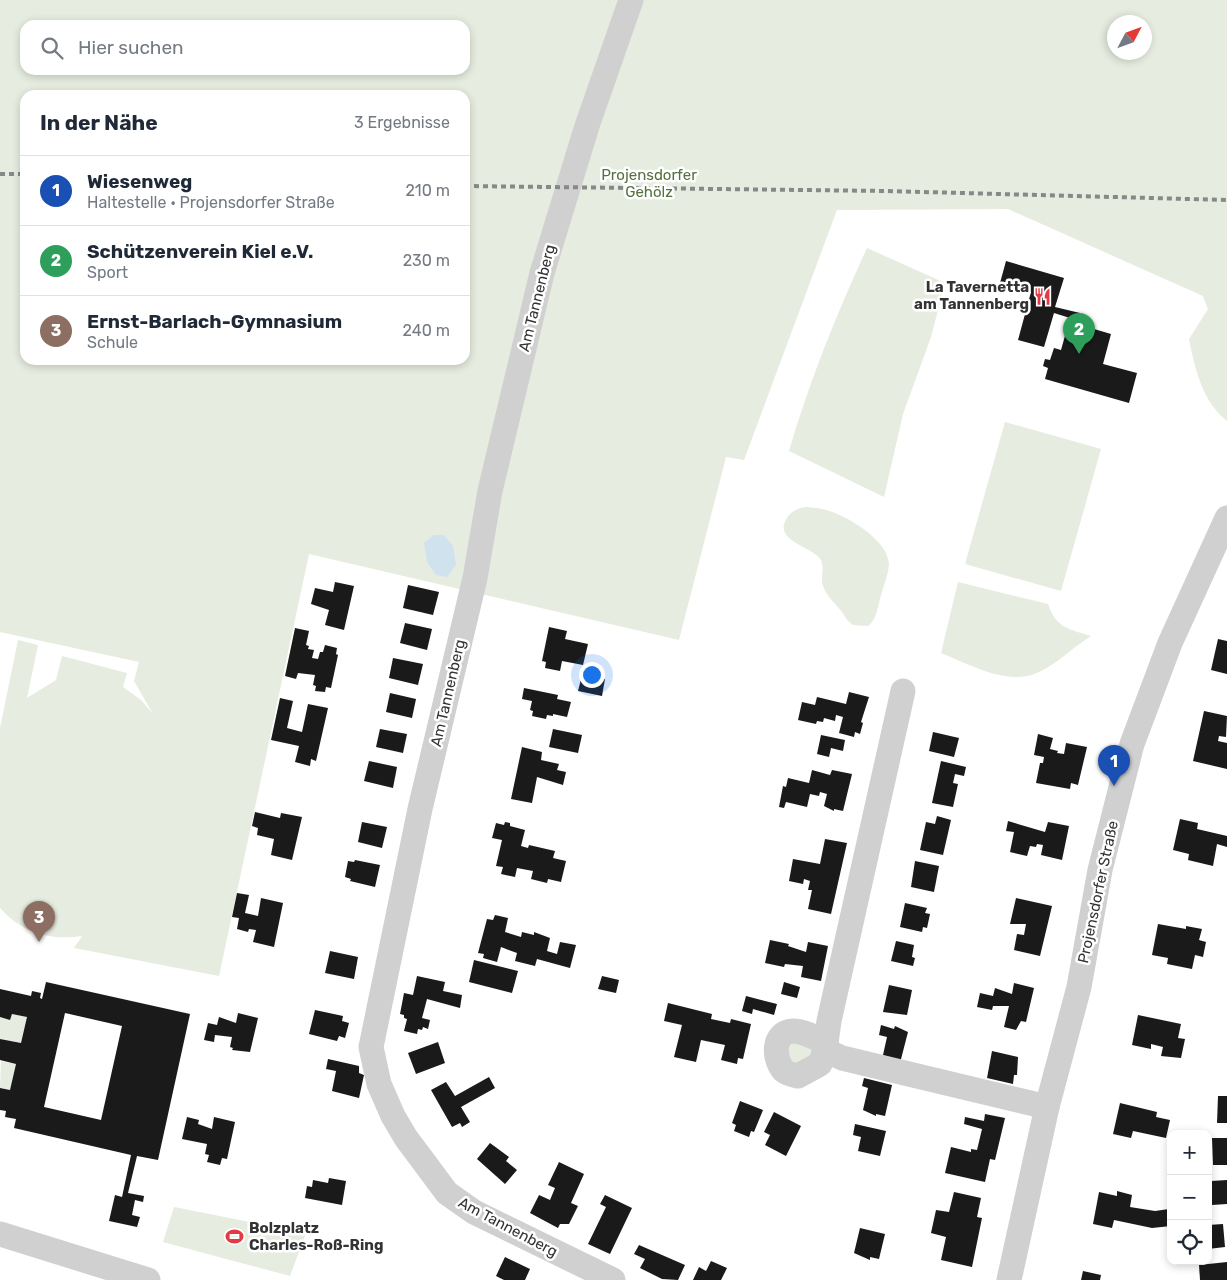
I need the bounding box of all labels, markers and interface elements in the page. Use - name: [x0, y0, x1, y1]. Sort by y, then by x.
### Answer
- north arrow: [1107, 15, 1152, 60]
- search box: [20, 20, 470, 75]
- icon: search: [38, 34, 66, 62]
- text: Hier suchen: [78, 36, 184, 59]
- text: In der Nähe: [40, 110, 158, 135]
- text: 3 Ergebnisse: [354, 113, 450, 132]
- park label: Projensdorfer Gehölz: [601, 166, 697, 201]
- text: Wiesenweg: [87, 170, 192, 193]
- text: 1: [52, 181, 60, 200]
- text: 210 m: [405, 181, 450, 200]
- text: Haltestelle · Projensdorfer Straße: [87, 193, 335, 212]
- text: Schützenverein Kiel e.V.: [87, 240, 313, 263]
- street label: Am Tannenberg: [515, 243, 559, 353]
- text: 2: [51, 251, 61, 270]
- text: 230 m: [403, 251, 450, 270]
- text: Sport: [87, 263, 128, 282]
- place label: La Tavernetta am Tannenberg: [914, 278, 1029, 313]
- restaurant icon: La Tavernetta am Tannenberg: [1033, 286, 1053, 306]
- text: Ernst-Barlach-Gymnasium: [87, 310, 342, 333]
- pin: 2: [1063, 313, 1095, 354]
- text: 3: [51, 321, 61, 340]
- text: 240 m: [403, 321, 450, 340]
- text: Schule: [87, 333, 138, 352]
- street label: Am Tannenberg: [427, 637, 469, 749]
- your location: [579, 662, 605, 688]
- pin: 1: [1098, 745, 1130, 786]
- street label: Projensdorfer Straße: [1074, 819, 1122, 965]
- pin: 3: [23, 901, 55, 942]
- map controls: [1167, 1130, 1212, 1265]
- button: +: [1167, 1130, 1212, 1175]
- button: −: [1167, 1175, 1212, 1220]
- street label: Am Tannenberg: [455, 1193, 561, 1261]
- place label: Bolzplatz Charles-Roß-Ring: [249, 1219, 383, 1254]
- button: locate: [1167, 1220, 1212, 1265]
- sports icon: Bolzplatz Charles-Roß-Ring: [225, 1227, 245, 1247]

